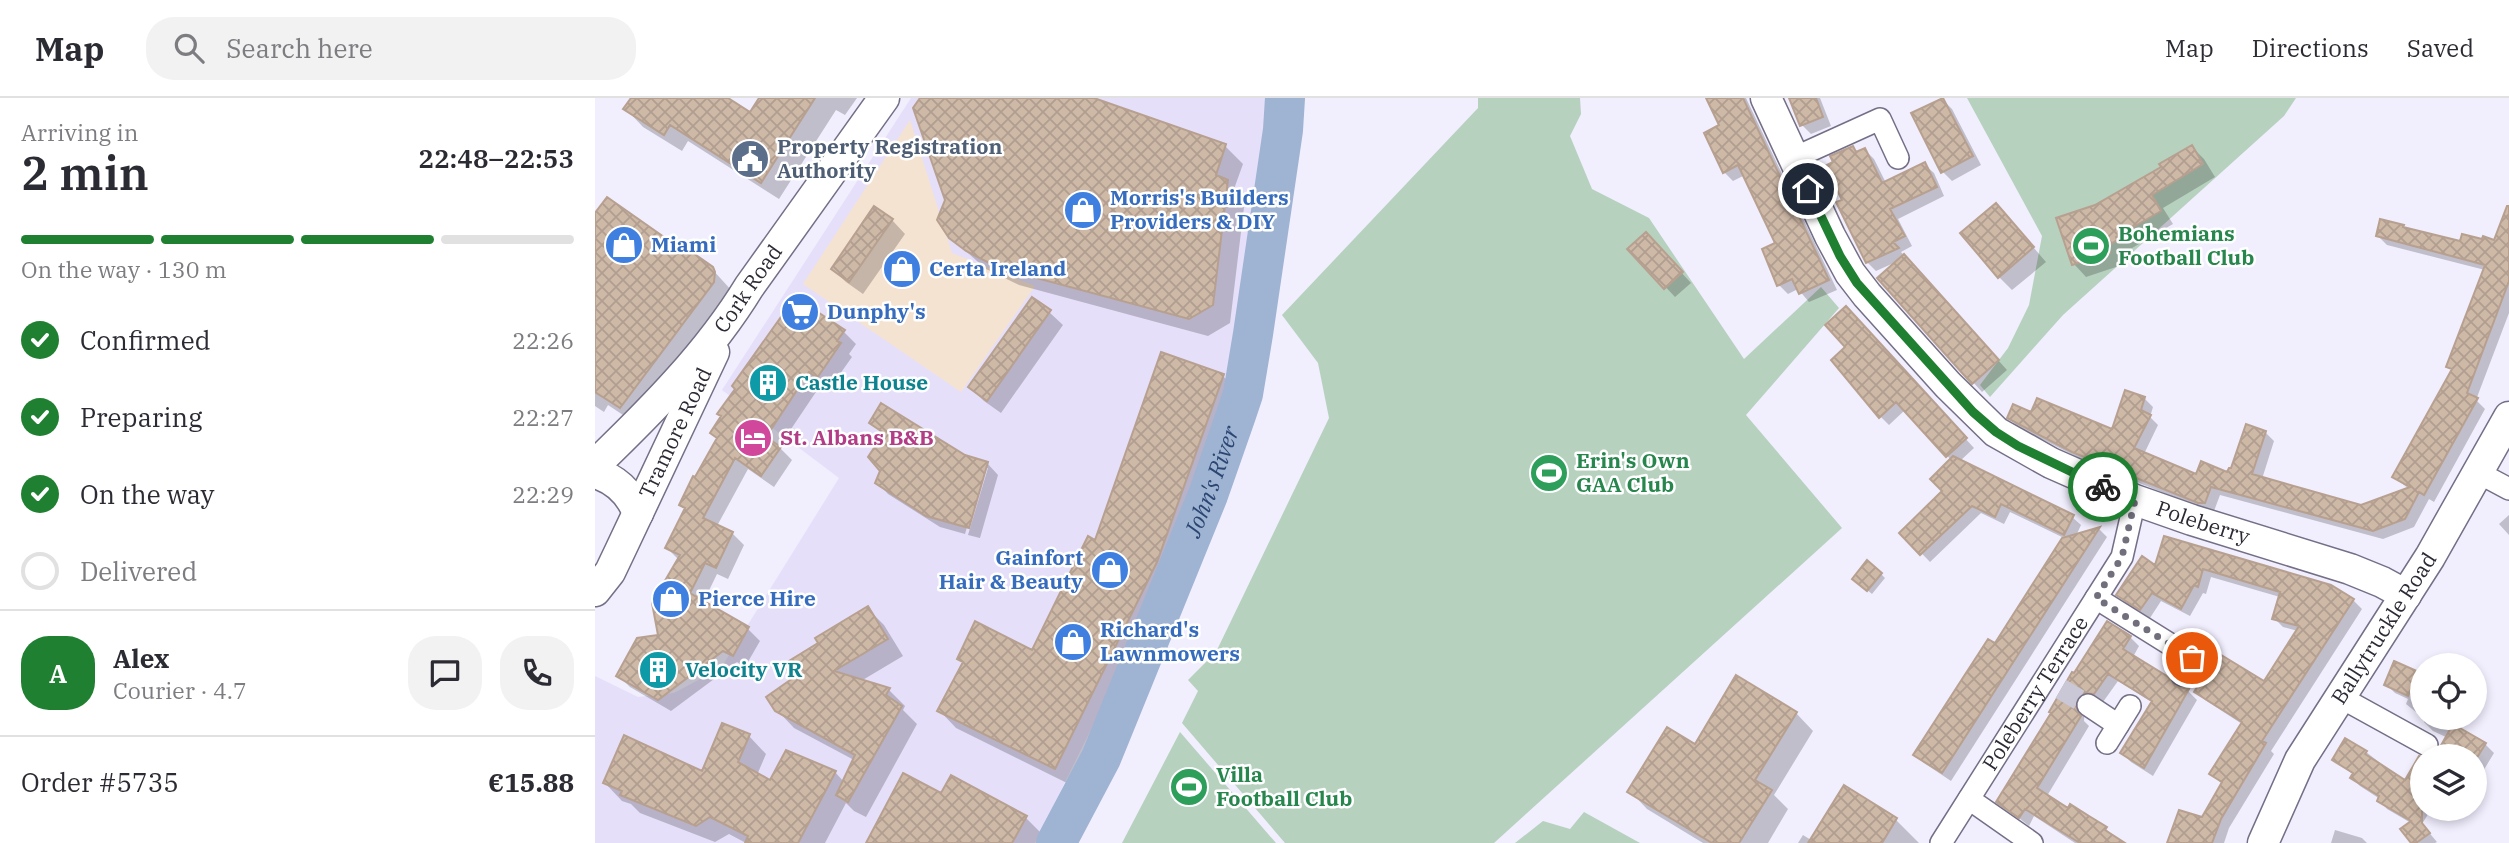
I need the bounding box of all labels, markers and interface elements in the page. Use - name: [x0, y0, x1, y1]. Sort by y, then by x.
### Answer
- search box: [146, 17, 636, 80]
- text: Map: [35, 27, 104, 70]
- icon: search: [170, 29, 208, 67]
- text: Search here: [226, 31, 373, 65]
- text: Map: [2165, 32, 2214, 64]
- text: Directions: [2252, 32, 2369, 64]
- text: Saved: [2407, 32, 2474, 64]
- text: Arriving in: [21, 117, 138, 147]
- place label: Property Registration Authority: [777, 132, 1002, 184]
- public building icon: Property Registration Authority: [729, 138, 771, 180]
- text: 22:48–22:53: [418, 141, 574, 175]
- text: 2 min: [21, 143, 149, 203]
- pin: [1778, 159, 1838, 219]
- icon: home: [1789, 170, 1827, 208]
- place label: Morris's Builders Providers & DIY: [1110, 183, 1289, 235]
- shop icon: Morris's Builders Providers & DIY: [1062, 189, 1104, 231]
- place label: Bohemians Football Club: [2118, 219, 2254, 271]
- shop icon: Miami: [603, 224, 645, 266]
- sports icon: Bohemians Football Club: [2070, 225, 2112, 267]
- place label: Miami: [651, 230, 716, 258]
- street label: Cork Road: [707, 238, 788, 338]
- shop icon: Certa Ireland: [881, 248, 923, 290]
- text: On the way · 130 m: [21, 254, 227, 284]
- place label: Certa Ireland: [929, 254, 1066, 282]
- supermarket icon: Dunphy's: [779, 291, 821, 333]
- place label: Dunphy's: [827, 297, 926, 325]
- icon: check: [21, 321, 59, 359]
- text: Confirmed: [80, 323, 211, 357]
- text: 22:26: [512, 325, 574, 355]
- street label: Tramore Road: [632, 362, 718, 503]
- building icon: Castle House: [747, 362, 789, 404]
- place label: Castle House: [795, 368, 928, 396]
- icon: check: [21, 398, 59, 436]
- text: Preparing: [80, 400, 202, 434]
- text: 22:27: [512, 402, 574, 432]
- hotel icon: St. Albans B&B: [732, 417, 774, 459]
- water label: John's River: [1176, 421, 1245, 542]
- place label: St. Albans B&B: [780, 423, 934, 451]
- place label: Erin's Own GAA Club: [1576, 446, 1690, 498]
- sports icon: Erin's Own GAA Club: [1528, 452, 1570, 494]
- courier: [2068, 452, 2138, 522]
- icon: bike: [2084, 468, 2122, 506]
- icon: check: [21, 475, 59, 513]
- text: On the way: [80, 477, 214, 511]
- text: 22:29: [512, 479, 574, 509]
- street label: Poleberry: [2153, 494, 2254, 550]
- place label: Gainfort Hair & Beauty: [939, 543, 1083, 595]
- street label: Ballytruckle Road: [2324, 546, 2443, 709]
- shop icon: Gainfort Hair & Beauty: [1089, 549, 1131, 591]
- text: Delivered: [80, 554, 197, 588]
- shop icon: Pierce Hire: [650, 578, 692, 620]
- place label: Pierce Hire: [698, 584, 816, 612]
- street label: Poleberry Terrace: [1976, 610, 2094, 775]
- place label: Richard's Lawnmowers: [1100, 615, 1240, 667]
- shop icon: Richard's Lawnmowers: [1052, 621, 1094, 663]
- pin: [2162, 628, 2222, 688]
- button: chat: [408, 636, 482, 710]
- button: phone: [500, 636, 574, 710]
- icon: bag: [2173, 639, 2211, 677]
- text: Alex: [113, 641, 169, 675]
- building icon: Velocity VR: [637, 649, 679, 691]
- map controls: [2410, 653, 2487, 821]
- button: locate: [2410, 653, 2487, 730]
- place label: Velocity VR: [685, 655, 803, 683]
- text: A: [49, 656, 67, 690]
- text: Courier · 4.7: [113, 675, 247, 705]
- button: layers: [2410, 744, 2487, 821]
- place label: Villa Football Club: [1216, 760, 1352, 812]
- text: Order #5735: [21, 765, 179, 799]
- text: €15.88: [488, 765, 574, 799]
- sports icon: Villa Football Club: [1168, 766, 1210, 808]

